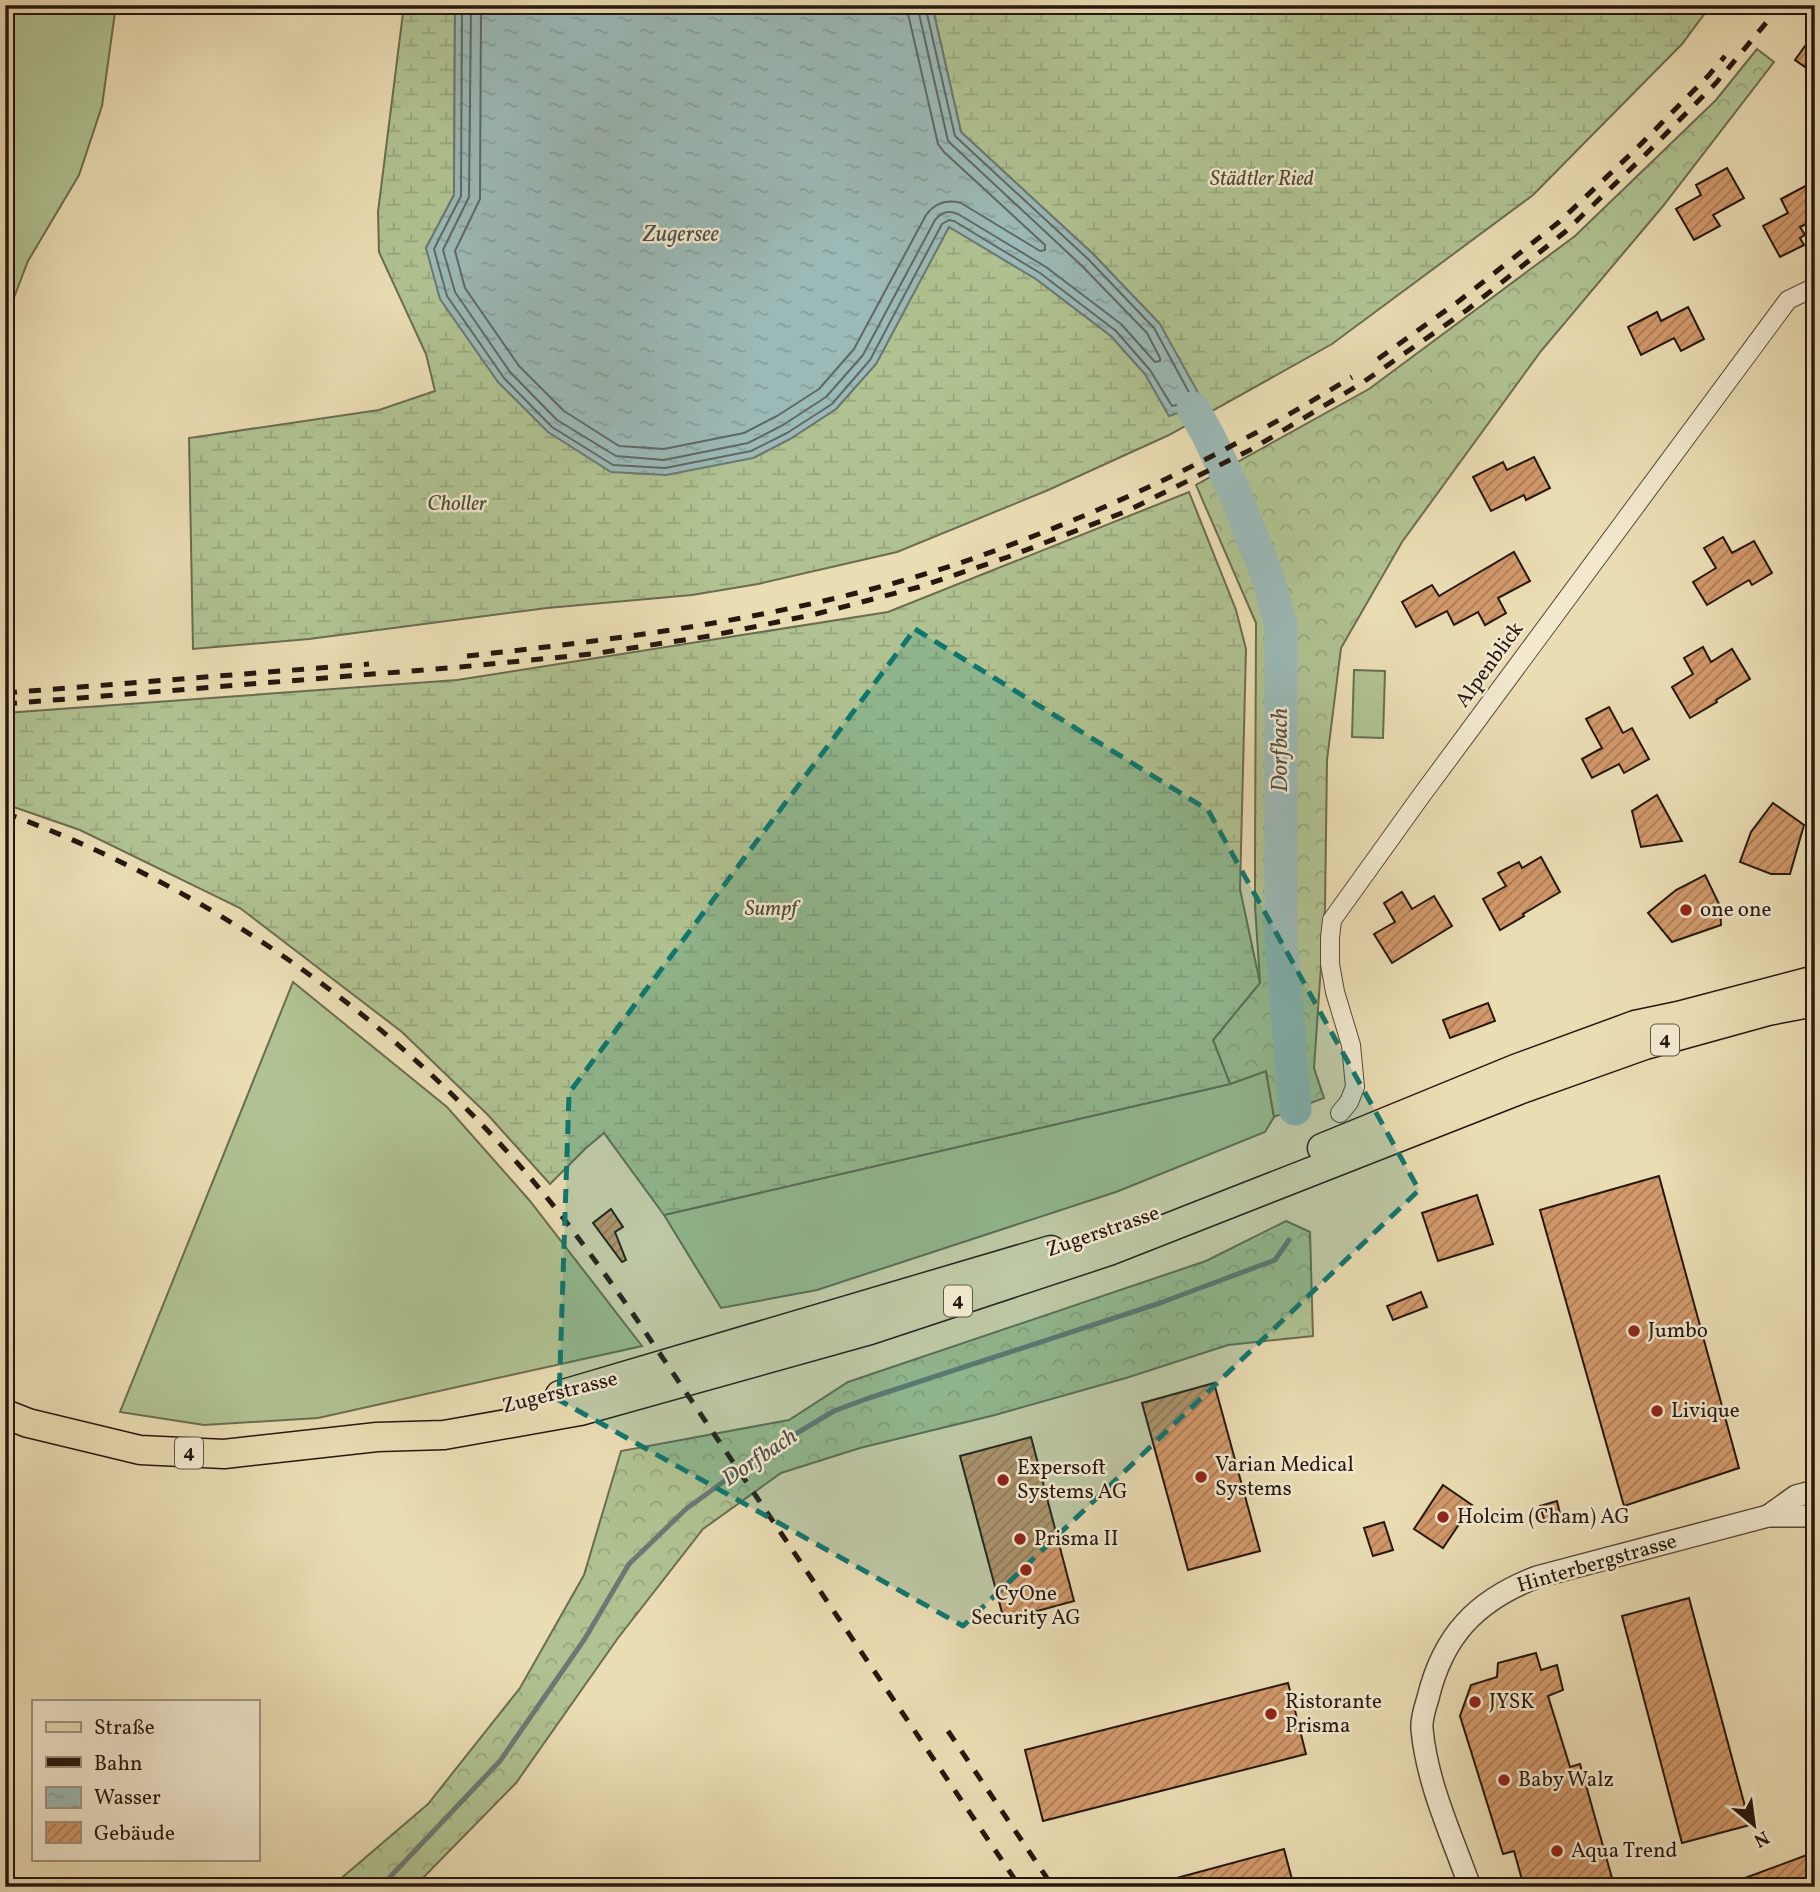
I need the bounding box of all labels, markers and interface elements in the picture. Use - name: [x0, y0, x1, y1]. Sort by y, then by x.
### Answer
- park label: Städtler Ried: [1210, 165, 1314, 194]
- water label: Zugersee: [642, 219, 720, 251]
- park label: Choller: [427, 490, 487, 519]
- street label: Alpenblick: [1449, 616, 1531, 714]
- water label: Dorfbach: [1265, 708, 1297, 792]
- park label: Sumpf: [745, 895, 801, 924]
- place label: one one: [1700, 896, 1772, 925]
- marker: one one: [1678, 902, 1694, 918]
- road number: 4: [1651, 1024, 1679, 1056]
- street label: Zugerstrasse: [1042, 1199, 1164, 1265]
- road number: 4: [944, 1286, 972, 1316]
- place label: Jumbo: [1648, 1317, 1708, 1346]
- marker: Jumbo: [1626, 1323, 1642, 1339]
- street label: Zugerstrasse: [499, 1365, 621, 1421]
- place label: Livique: [1671, 1397, 1740, 1426]
- marker: Livique: [1649, 1403, 1665, 1419]
- water label: Dorfbach: [716, 1421, 804, 1495]
- road number: 4: [175, 1438, 203, 1469]
- place label: Varian Medical Systems: [1215, 1451, 1354, 1504]
- place label: Expersoft Systems AG: [1017, 1454, 1128, 1507]
- marker: Varian Medical Systems: [1193, 1469, 1209, 1485]
- marker: Expersoft Systems AG: [995, 1472, 1011, 1488]
- place label: Holcim (Cham) AG: [1457, 1503, 1630, 1532]
- marker: Holcim (Cham) AG: [1435, 1509, 1451, 1525]
- place label: Prisma II: [1034, 1525, 1118, 1554]
- street label: Hinterbergstrasse: [1514, 1527, 1680, 1601]
- marker: Prisma II: [1012, 1531, 1028, 1547]
- marker: CyOne Security AG: [1018, 1562, 1034, 1578]
- place label: CyOne Security AG: [971, 1580, 1081, 1633]
- place label: Ristorante Prisma: [1285, 1688, 1382, 1741]
- place label: JYSK: [1489, 1688, 1535, 1717]
- marker: JYSK: [1467, 1694, 1483, 1710]
- legend: [32, 1700, 259, 1860]
- marker: Ristorante Prisma: [1263, 1706, 1279, 1722]
- text: Straße: [94, 1714, 155, 1743]
- text: Bahn: [94, 1750, 143, 1779]
- place label: Baby Walz: [1518, 1766, 1614, 1795]
- marker: Baby Walz: [1496, 1772, 1512, 1788]
- text: Wasser: [94, 1784, 161, 1813]
- north arrow: [1718, 1790, 1788, 1860]
- text: Gebäude: [94, 1820, 175, 1849]
- text: N: [1749, 1823, 1774, 1853]
- place label: Aqua Trend: [1571, 1837, 1677, 1866]
- marker: Aqua Trend: [1549, 1843, 1565, 1859]

